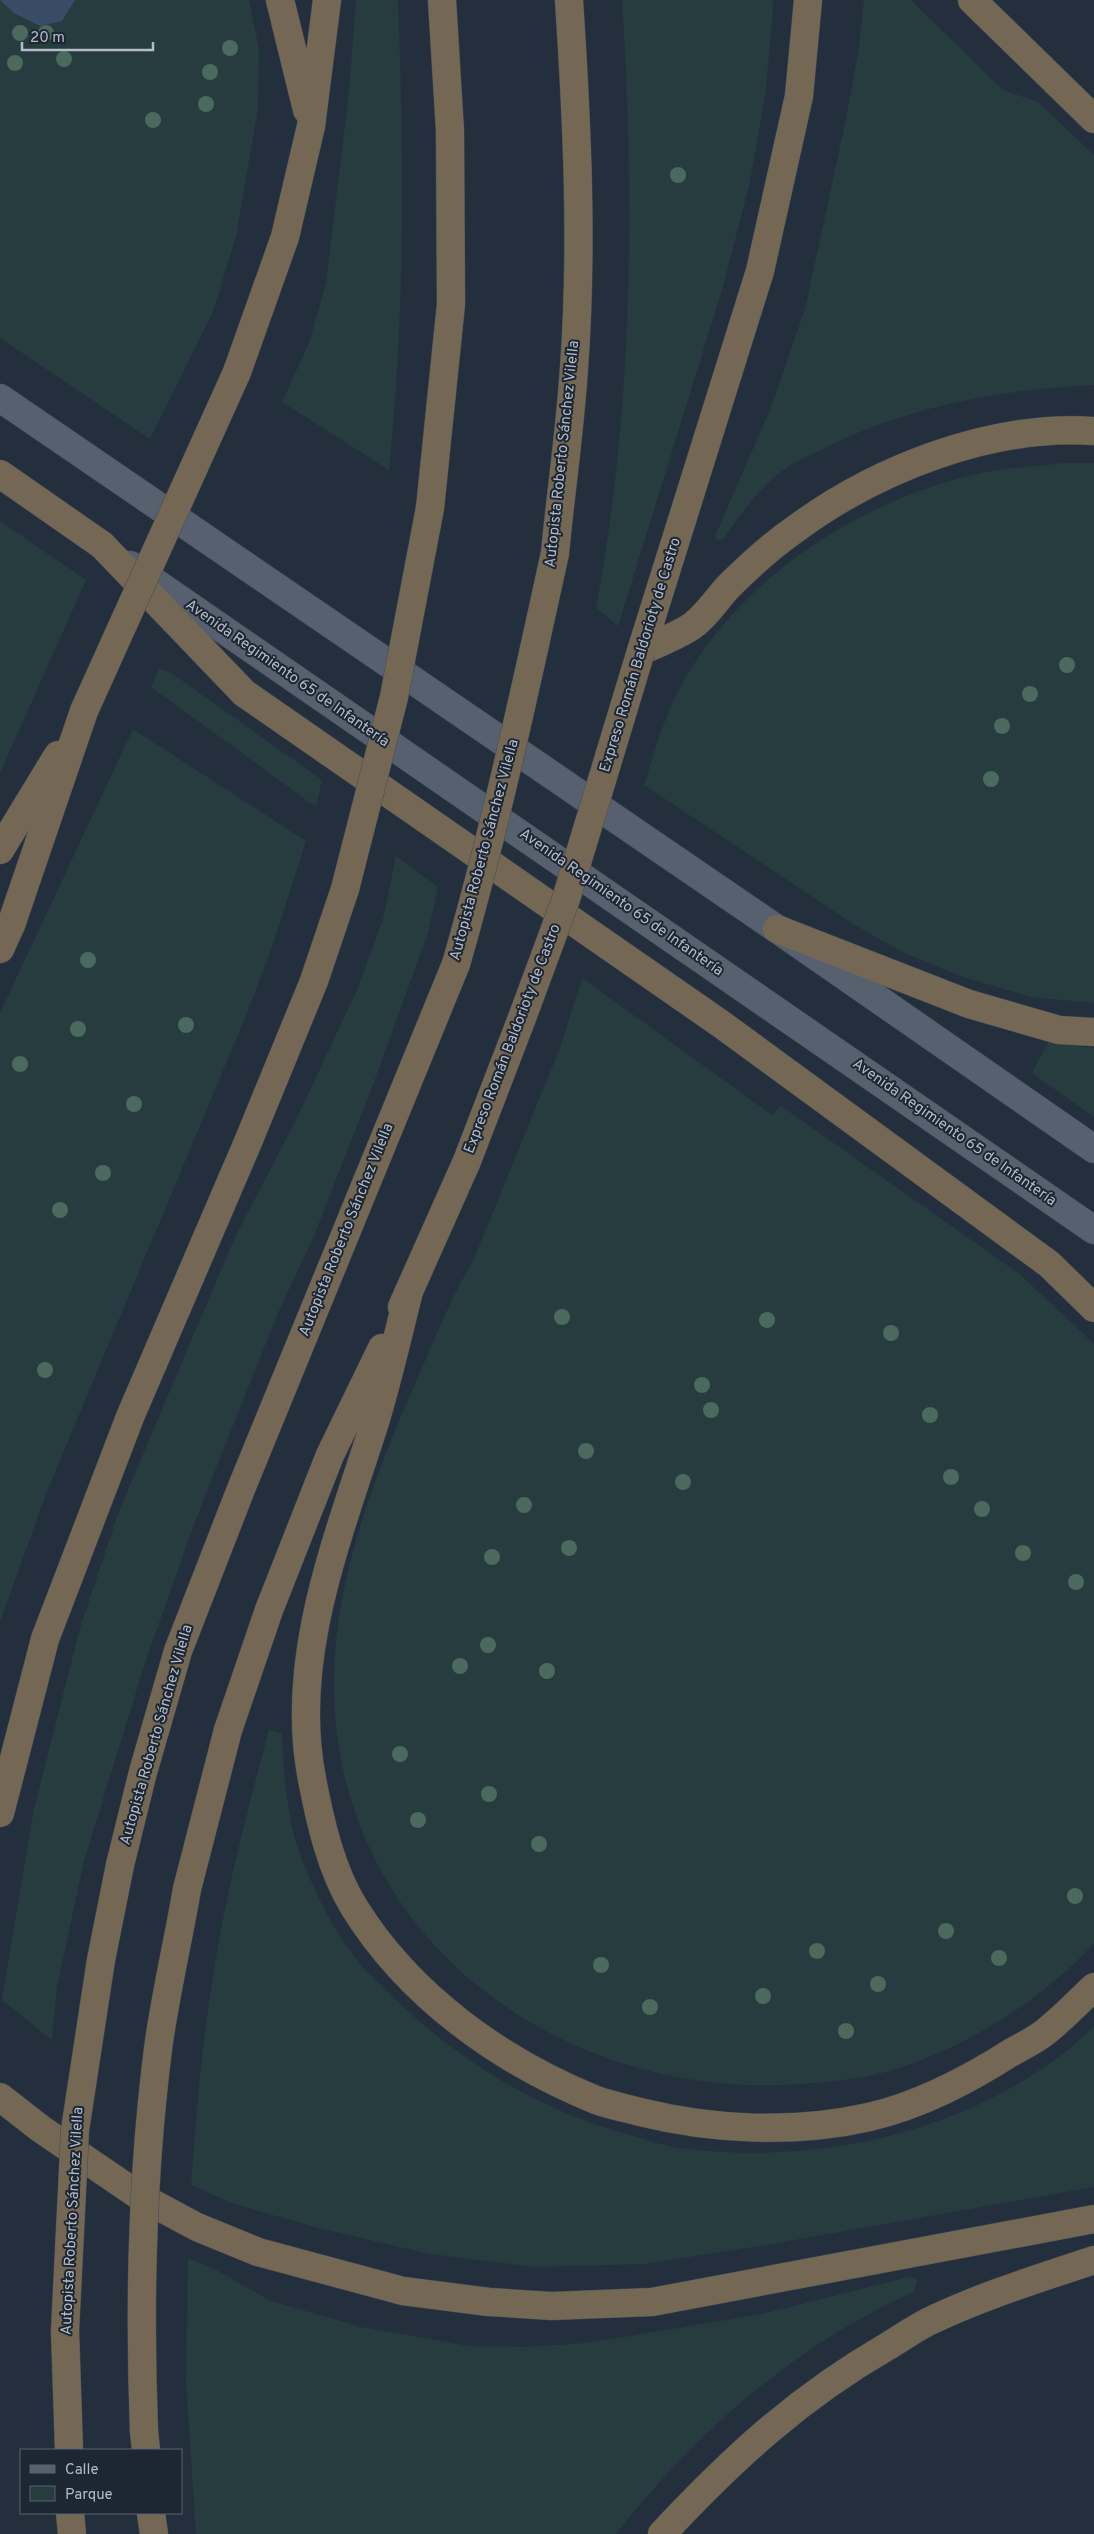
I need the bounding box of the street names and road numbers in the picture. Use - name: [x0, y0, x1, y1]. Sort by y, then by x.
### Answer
- street label: Autopista Roberto Sánchez Vilella: [542, 339, 584, 569]
- street label: Expreso Román Baldorioty de Castro: [596, 535, 686, 775]
- street label: Avenida Regimiento 65 de Infantería: [181, 596, 393, 752]
- street label: Autopista Roberto Sánchez Vilella: [446, 737, 524, 963]
- street label: Avenida Regimiento 65 de Infantería: [515, 825, 727, 981]
- street label: Expreso Román Baldorioty de Castro: [460, 921, 566, 1157]
- street label: Avenida Regimiento 65 de Infantería: [848, 1055, 1060, 1211]
- street label: Autopista Roberto Sánchez Vilella: [295, 1121, 399, 1339]
- street label: Autopista Roberto Sánchez Vilella: [116, 1623, 198, 1847]
- street label: Autopista Roberto Sánchez Vilella: [58, 2107, 88, 2335]

